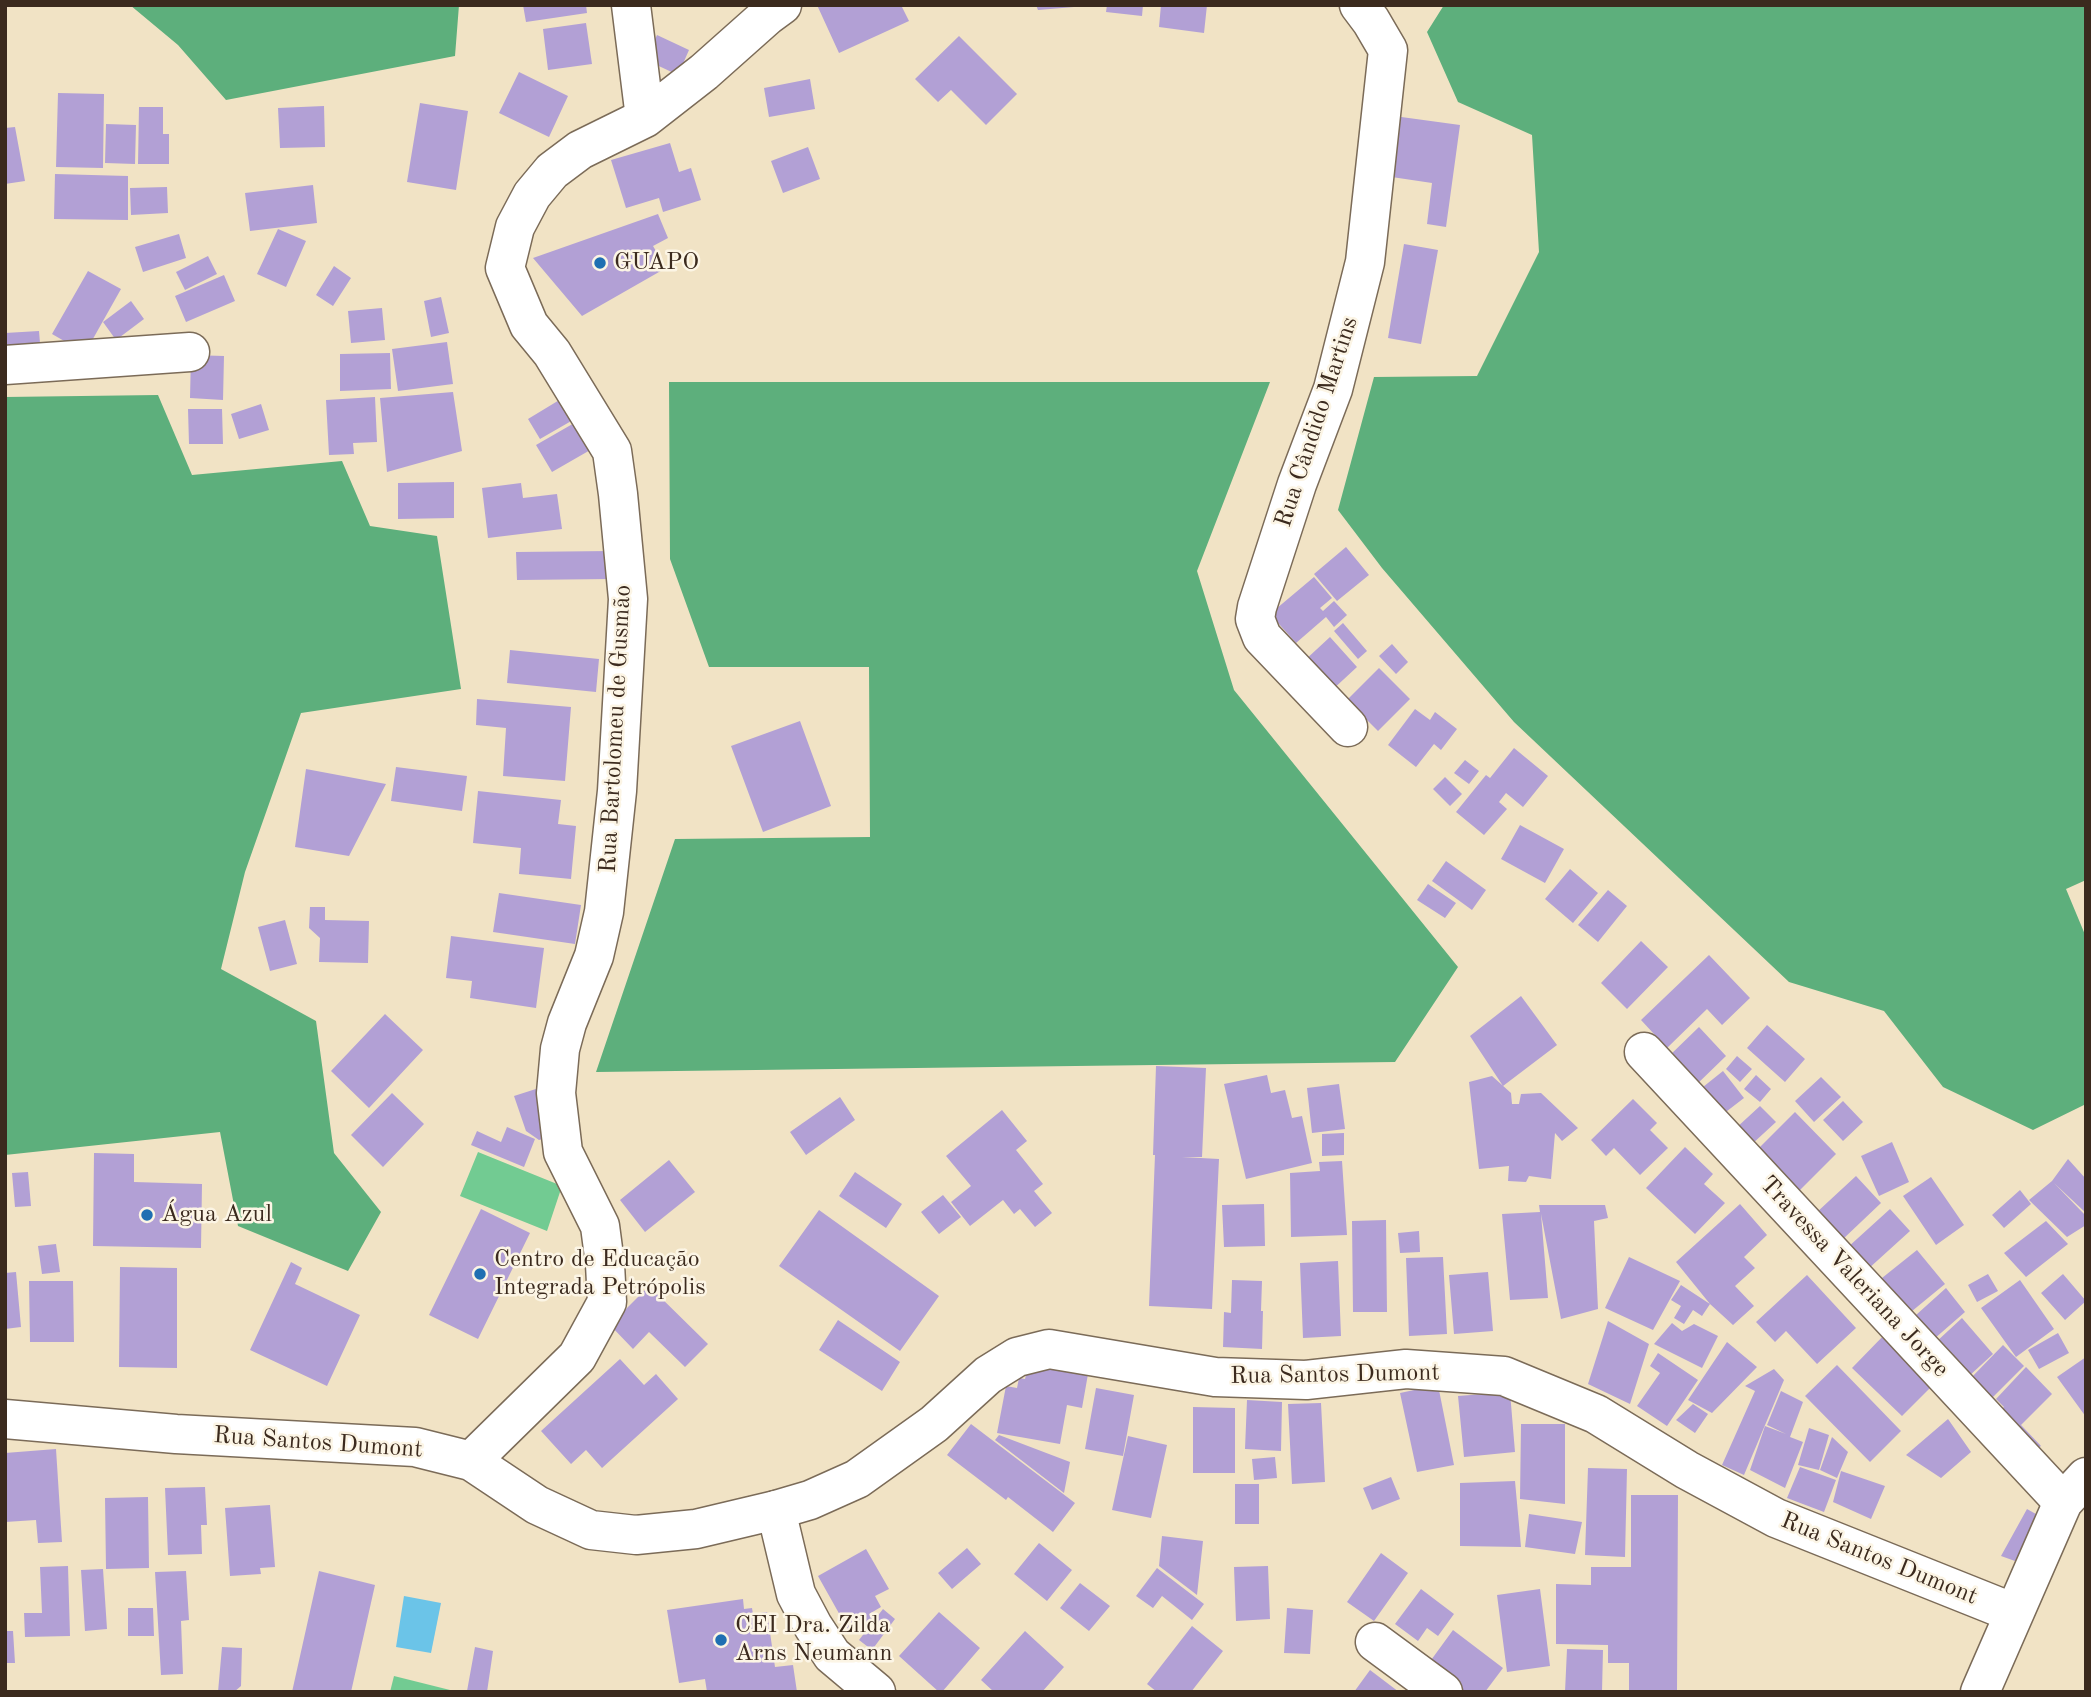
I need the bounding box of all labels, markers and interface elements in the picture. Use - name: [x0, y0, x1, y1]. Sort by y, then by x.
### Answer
- place label: GUAPO: [614, 249, 699, 277]
- marker: GUAPO: [592, 255, 608, 271]
- street label: Rua Cândido Martins: [1269, 313, 1365, 531]
- street label: Rua Bartolomeu de Gusmão: [594, 584, 638, 874]
- street label: Travessa Valeriana Jorge: [1753, 1170, 1955, 1384]
- place label: Água Azul: [161, 1201, 272, 1229]
- marker: Água Azul: [139, 1207, 155, 1223]
- place label: Centro de Educação Integrada Petrópolis: [494, 1246, 706, 1302]
- marker: Centro de Educação Integrada Petrópolis: [472, 1266, 488, 1282]
- street label: Rua Santos Dumont: [1230, 1359, 1440, 1391]
- street label: Rua Santos Dumont: [212, 1421, 424, 1465]
- street label: Rua Santos Dumont: [1776, 1506, 1982, 1612]
- place label: CEI Dra. Zilda Arns Neumann: [735, 1612, 892, 1668]
- marker: CEI Dra. Zilda Arns Neumann: [713, 1632, 729, 1648]

